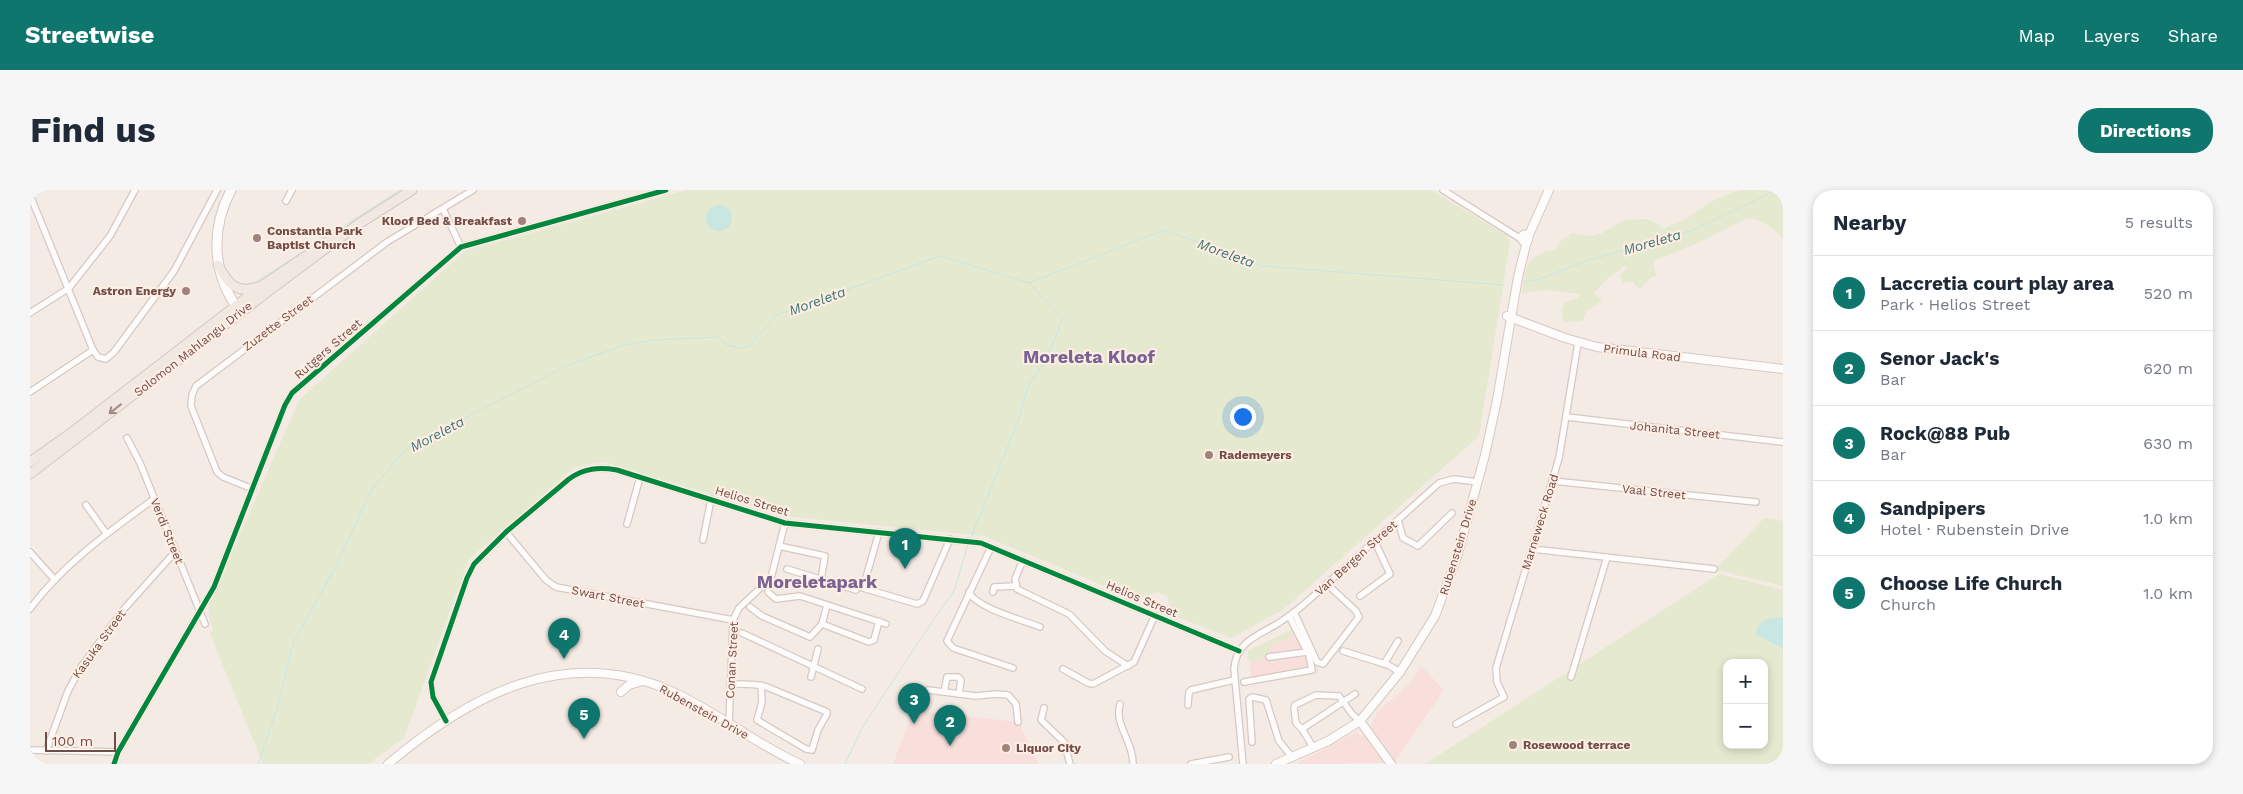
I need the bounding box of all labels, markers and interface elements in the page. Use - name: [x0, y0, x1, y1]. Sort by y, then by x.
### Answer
- text: Streetwise: [25, 21, 154, 49]
- text: Map: [2018, 25, 2055, 46]
- text: Layers: [2083, 25, 2140, 46]
- text: Share: [2168, 25, 2218, 46]
- button: Directions: [2078, 108, 2213, 153]
- text: Find us: [30, 109, 156, 151]
- text: Nearby: [1833, 210, 1906, 235]
- text: 5 results: [2125, 213, 2193, 232]
- place label: Kloof Bed & Breakfast: [382, 214, 513, 228]
- marker: Kloof Bed & Breakfast: [516, 215, 528, 227]
- place label: Constantia Park Baptist Church: [267, 224, 363, 252]
- water label: Moreleta: [1621, 226, 1683, 258]
- marker: Constantia Park Baptist Church: [251, 232, 263, 244]
- water label: Moreleta: [1195, 235, 1257, 271]
- text: Laccretia court play area: [1880, 272, 2114, 295]
- water label: Moreleta: [786, 283, 848, 319]
- place label: Astron Energy: [93, 284, 176, 298]
- text: 1: [1846, 284, 1852, 303]
- text: 520 m: [2144, 284, 2193, 303]
- marker: Astron Energy: [180, 285, 192, 297]
- street label: Zuzette Street: [240, 292, 316, 354]
- text: Park · Helios Street: [1880, 295, 2030, 314]
- street label: Solomon Mahlangu Drive: [131, 299, 255, 399]
- street label: Rutgers Street: [291, 316, 365, 382]
- street label: Primula Road: [1603, 341, 1681, 365]
- district label: Moreleta Kloof: [1023, 346, 1156, 367]
- text: Senor Jack's: [1880, 347, 1999, 370]
- text: 2: [1844, 359, 1854, 378]
- text: 620 m: [2143, 359, 2193, 378]
- text: Bar: [1880, 370, 1906, 389]
- one-way arrow: [109, 404, 122, 415]
- your location: [1230, 404, 1256, 430]
- water label: Moreleta: [407, 413, 467, 455]
- street label: Johanita Street: [1629, 418, 1721, 442]
- text: Rock@88 Pub: [1880, 422, 2010, 445]
- text: 3: [1844, 434, 1854, 453]
- text: 630 m: [2143, 434, 2193, 453]
- text: Bar: [1880, 445, 1906, 464]
- place label: Rademeyers: [1219, 448, 1292, 462]
- marker: Rademeyers: [1203, 449, 1215, 461]
- street label: Marneweck Road: [1519, 472, 1561, 572]
- street label: Vaal Street: [1621, 482, 1687, 502]
- street label: Helios Street: [713, 483, 791, 519]
- street label: Verdi Street: [147, 496, 187, 566]
- street label: Rubenstein Drive: [1437, 497, 1479, 597]
- text: Sandpipers: [1880, 497, 1985, 520]
- text: 4: [1844, 509, 1854, 528]
- text: 1.0 km: [2143, 509, 2193, 528]
- street label: Van Bergen Street: [1312, 517, 1400, 599]
- text: Hotel · Rubenstein Drive: [1880, 520, 2069, 539]
- pin: 1: [889, 528, 921, 569]
- district label: Moreletapark: [757, 571, 878, 592]
- text: Choose Life Church: [1880, 572, 2062, 595]
- street label: Helios Street: [1104, 578, 1180, 620]
- street label: Swart Street: [570, 583, 646, 611]
- text: 5: [1844, 584, 1854, 603]
- text: 1.0 km: [2143, 584, 2193, 603]
- text: Church: [1880, 595, 1936, 614]
- street label: Kasuka Street: [69, 607, 129, 681]
- pin: 4: [548, 618, 580, 659]
- street label: Conan Street: [723, 621, 741, 699]
- map controls: [1723, 659, 1768, 749]
- button: +: [1723, 659, 1768, 704]
- street label: Rubenstein Drive: [657, 682, 751, 742]
- pin: 3: [898, 683, 930, 724]
- pin: 5: [568, 698, 600, 739]
- button: −: [1723, 704, 1768, 749]
- pin: 2: [934, 705, 966, 746]
- scale bar: [45, 729, 116, 752]
- text: 100 m: [52, 733, 93, 749]
- place label: Rosewood terrace: [1523, 738, 1631, 752]
- marker: Rosewood terrace: [1507, 739, 1519, 751]
- place label: Liquor City: [1016, 741, 1081, 755]
- marker: Liquor City: [1000, 742, 1012, 754]

